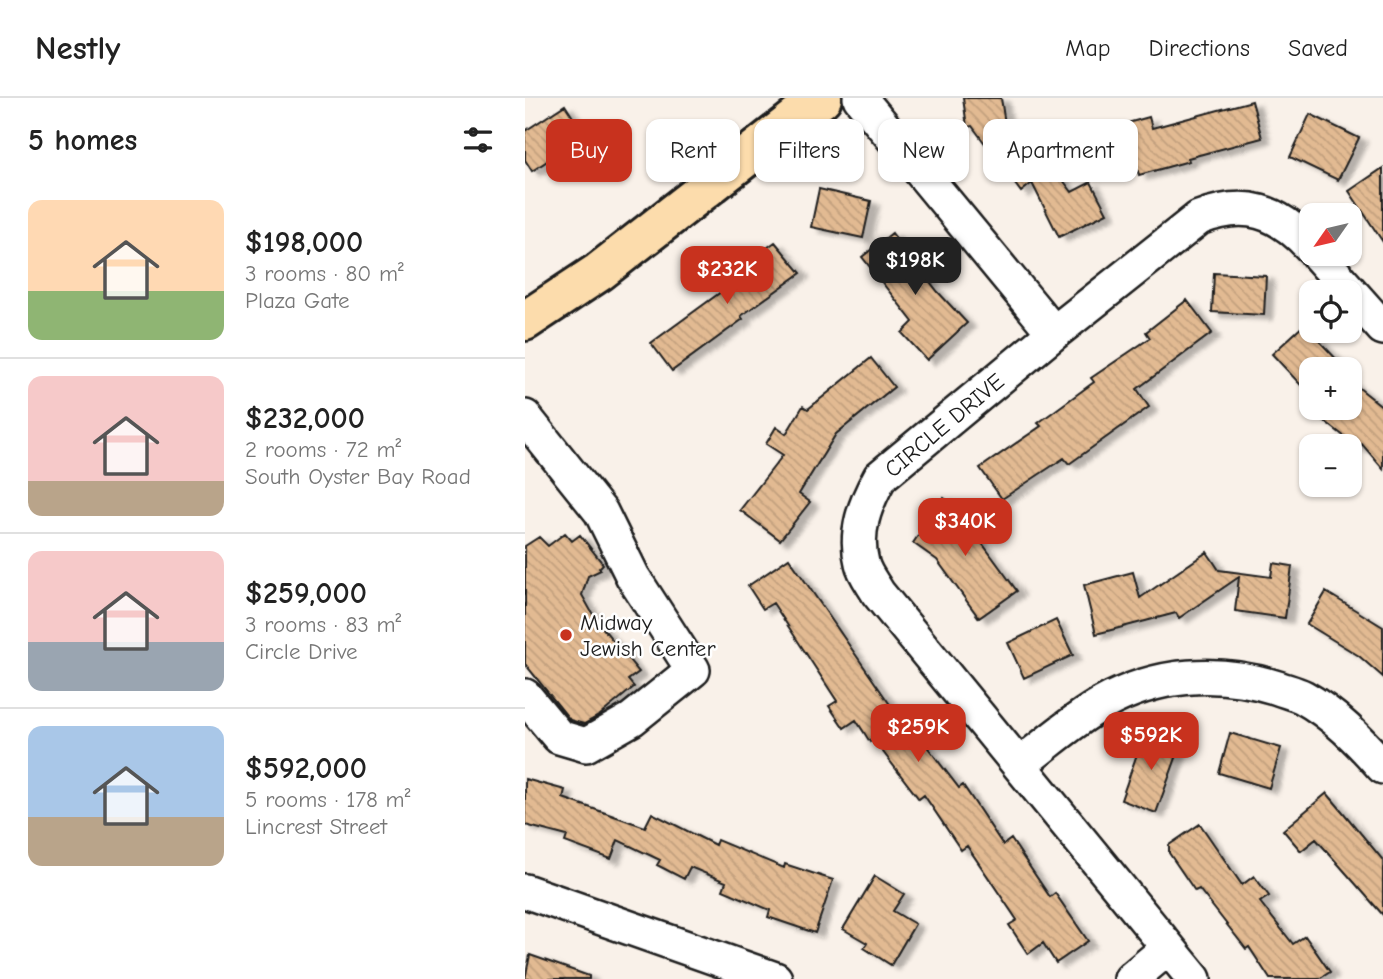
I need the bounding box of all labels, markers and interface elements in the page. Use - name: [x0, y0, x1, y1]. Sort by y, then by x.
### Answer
- text: Nestly: [35, 29, 120, 67]
- text: Map: [1065, 34, 1111, 62]
- text: Directions: [1149, 34, 1250, 62]
- text: Saved: [1288, 34, 1348, 62]
- chip: Buy: [546, 119, 632, 182]
- chip: Rent: [646, 119, 740, 182]
- chip: Filters: [754, 119, 864, 182]
- chip: New: [878, 119, 969, 182]
- chip: Apartment: [983, 119, 1138, 182]
- icon: filters: [459, 121, 497, 159]
- text: 5 homes: [28, 123, 137, 158]
- north arrow: [1299, 203, 1361, 266]
- map controls: [1299, 203, 1362, 497]
- text: $198,000: [245, 225, 363, 260]
- icon: home: [84, 228, 168, 312]
- pin: $198K: [866, 238, 964, 297]
- pin: $232K: [678, 246, 776, 306]
- text: $198K: [885, 246, 945, 273]
- text: $232K: [696, 255, 758, 282]
- text: 3 rooms · 80 m²: [245, 260, 404, 287]
- button: locate: [1299, 280, 1362, 343]
- text: Plaza Gate: [245, 287, 350, 314]
- button: +: [1299, 357, 1362, 420]
- street label: CIRCLE DRIVE: [879, 368, 1010, 483]
- text: $232,000: [245, 401, 365, 436]
- icon: home: [84, 404, 168, 488]
- button: −: [1299, 434, 1362, 497]
- text: 2 rooms · 72 m²: [245, 436, 401, 463]
- text: South Oyster Bay Road: [245, 463, 471, 490]
- pin: $340K: [916, 498, 1014, 558]
- text: $340K: [934, 507, 996, 534]
- text: $259,000: [245, 576, 367, 611]
- icon: home: [84, 579, 168, 663]
- place label: Midway Jewish Center: [580, 609, 716, 662]
- text: 3 rooms · 83 m²: [245, 611, 401, 638]
- marker: Midway Jewish Center: [558, 627, 574, 643]
- text: Circle Drive: [245, 638, 358, 665]
- pin: $259K: [869, 704, 967, 764]
- pin: $592K: [1102, 712, 1200, 772]
- text: $259K: [887, 713, 949, 740]
- text: $592K: [1120, 721, 1182, 748]
- text: $592,000: [245, 751, 367, 786]
- icon: home: [84, 754, 168, 838]
- text: 5 rooms · 178 m²: [245, 786, 410, 813]
- text: Lincrest Street: [245, 813, 387, 840]

